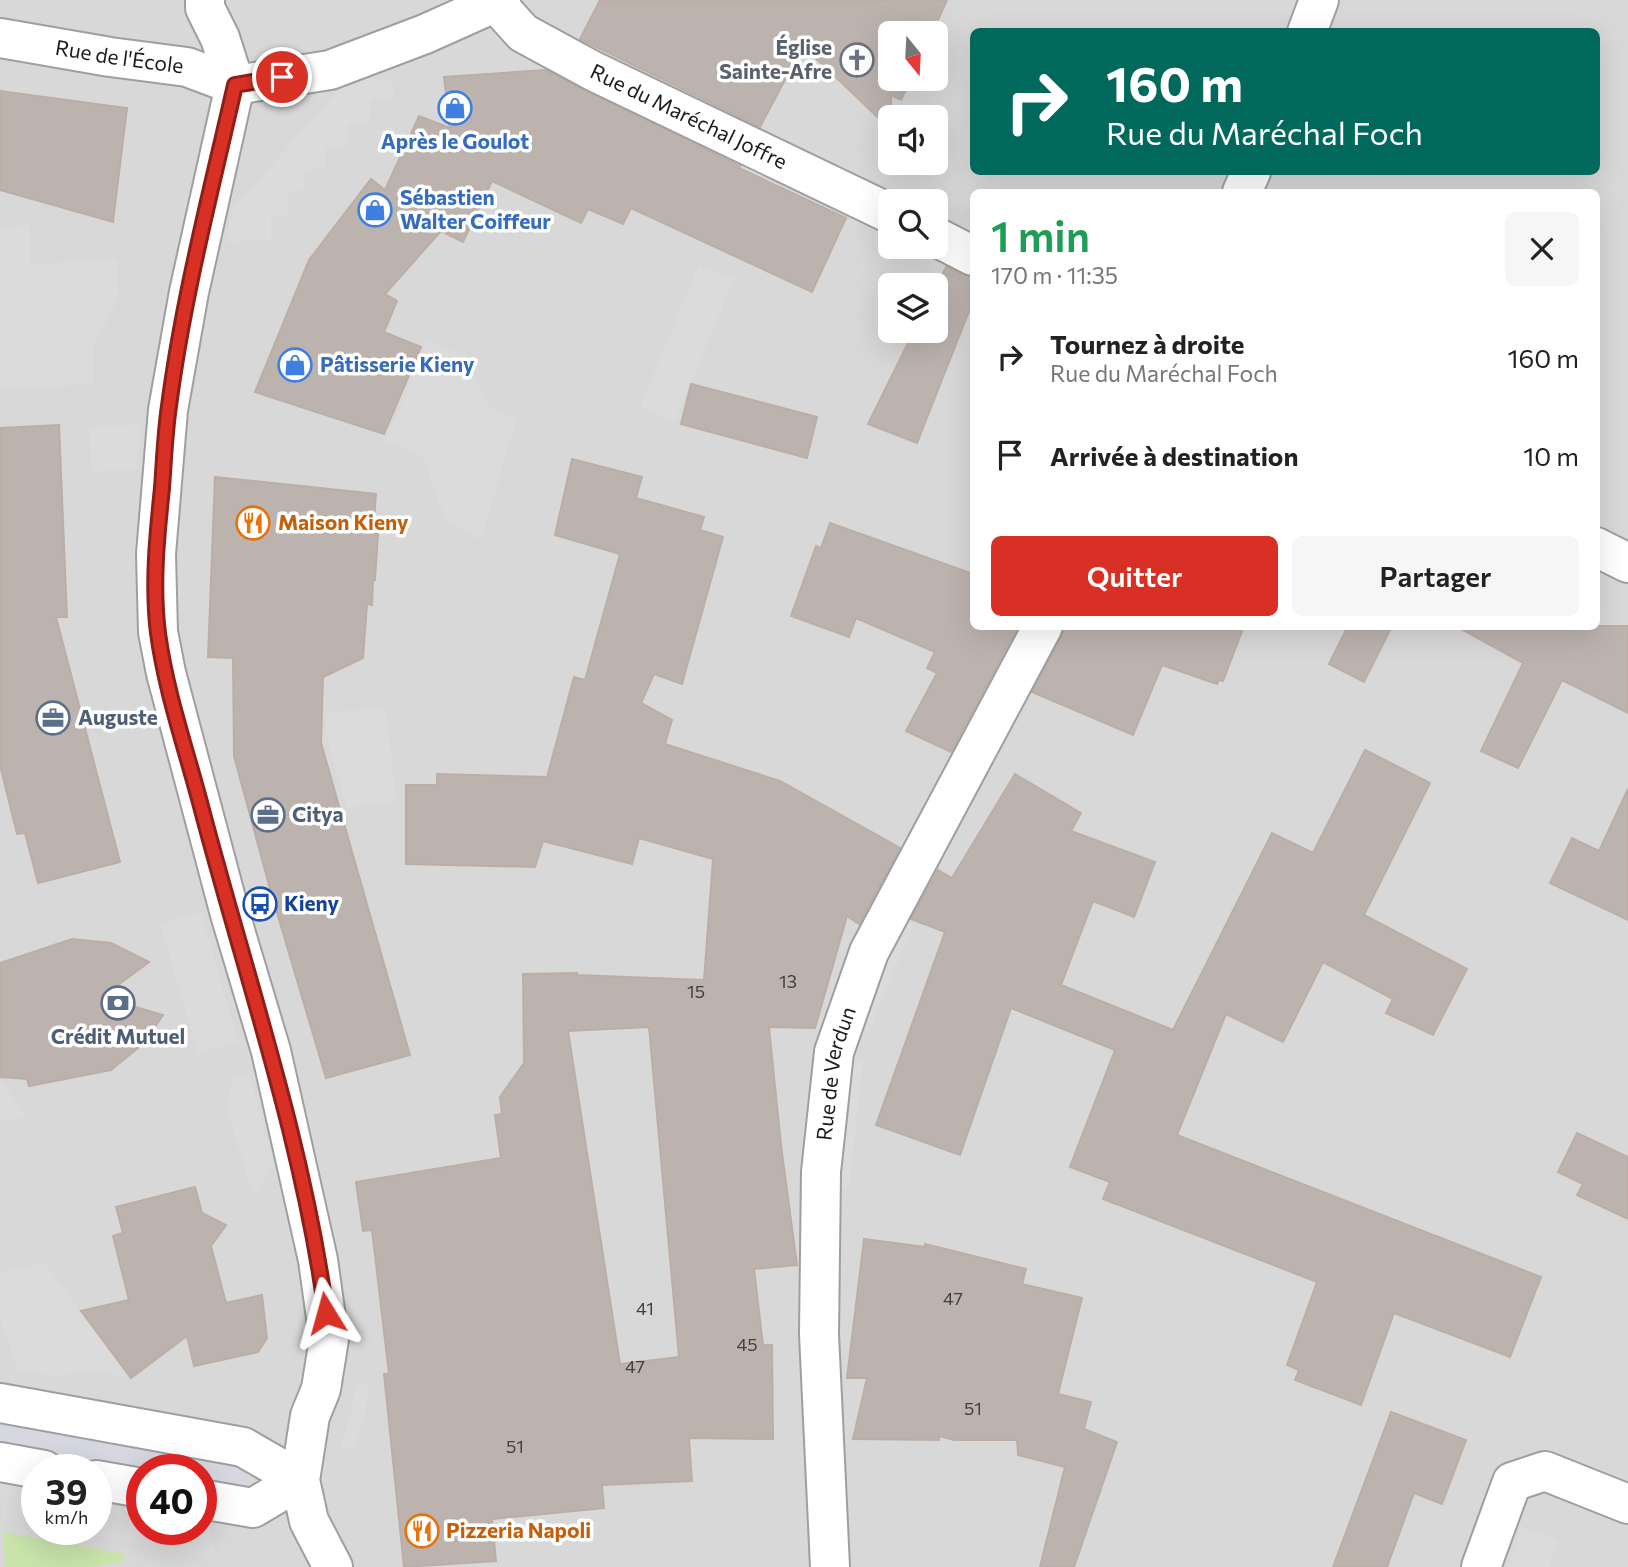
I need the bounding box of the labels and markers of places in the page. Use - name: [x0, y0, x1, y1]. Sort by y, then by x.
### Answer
- place label: Église Sainte-Afre: [719, 34, 832, 83]
- church icon: Église Sainte-Afre: [838, 41, 876, 79]
- pin: [252, 47, 312, 107]
- shop icon: Après le Goulot: [436, 89, 474, 127]
- place label: Après le Goulot: [381, 128, 529, 153]
- place label: Sébastien Walter Coiffeur: [400, 184, 551, 233]
- shop icon: Sébastien Walter Coiffeur: [356, 191, 394, 229]
- shop icon: Pâtisserie Kieny: [276, 346, 314, 384]
- place label: Pâtisserie Kieny: [320, 351, 475, 376]
- restaurant icon: Maison Kieny: [234, 504, 272, 542]
- place label: Maison Kieny: [278, 509, 409, 534]
- office icon: Auguste: [34, 699, 72, 737]
- place label: Auguste: [78, 704, 158, 729]
- office icon: Citya: [249, 796, 287, 834]
- place label: Citya: [292, 801, 343, 826]
- bus stop icon: Kieny: [241, 885, 279, 923]
- place label: Kieny: [284, 890, 339, 915]
- bank icon: Crédit Mutuel: [99, 984, 137, 1022]
- place label: Crédit Mutuel: [51, 1023, 185, 1048]
- restaurant icon: Pizzeria Napoli: [403, 1512, 441, 1550]
- place label: Pizzeria Napoli: [446, 1517, 591, 1542]

